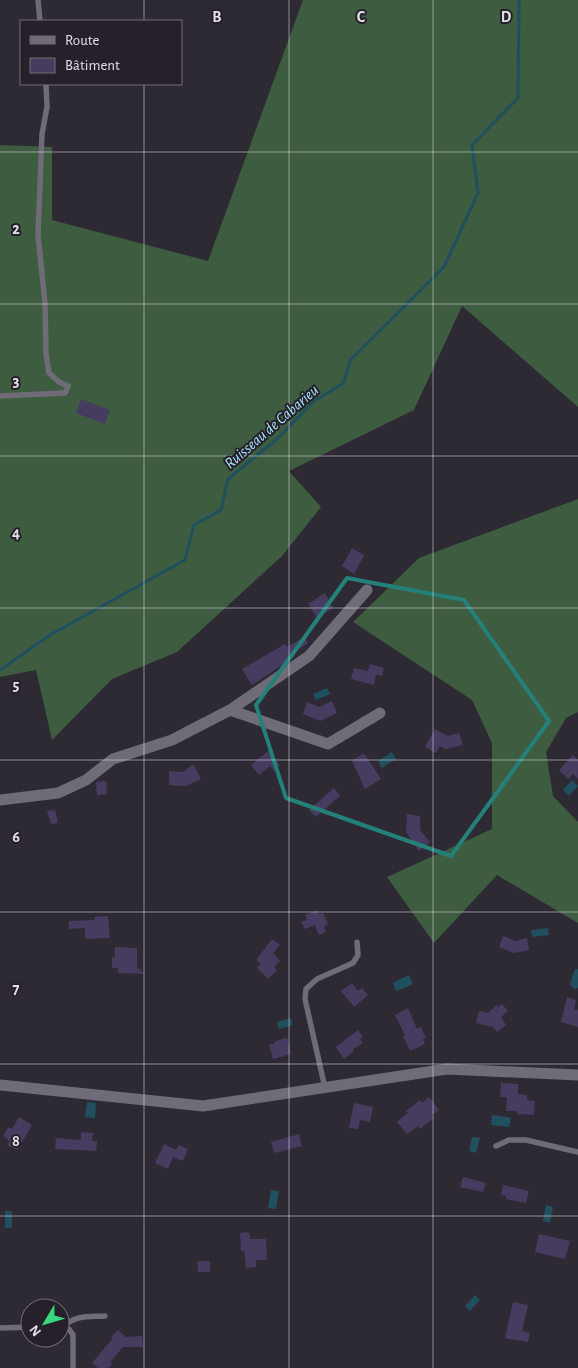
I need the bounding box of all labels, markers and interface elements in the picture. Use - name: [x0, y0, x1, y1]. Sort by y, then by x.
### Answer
- text: B: [212, 9, 222, 25]
- text: C: [357, 9, 366, 25]
- text: D: [501, 9, 512, 25]
- legend: [20, 20, 182, 85]
- text: Route: [65, 33, 99, 48]
- text: Bâtiment: [65, 58, 120, 73]
- text: 2: [12, 221, 20, 237]
- text: 3: [13, 373, 20, 389]
- water label: Ruisseau de Cabarieu: [222, 382, 322, 472]
- text: 4: [12, 525, 20, 541]
- text: 5: [13, 677, 20, 693]
- text: 6: [12, 829, 20, 845]
- text: 7: [13, 981, 20, 997]
- text: 8: [12, 1133, 20, 1149]
- north arrow: [20, 1298, 70, 1348]
- text: N: [27, 1322, 44, 1339]

